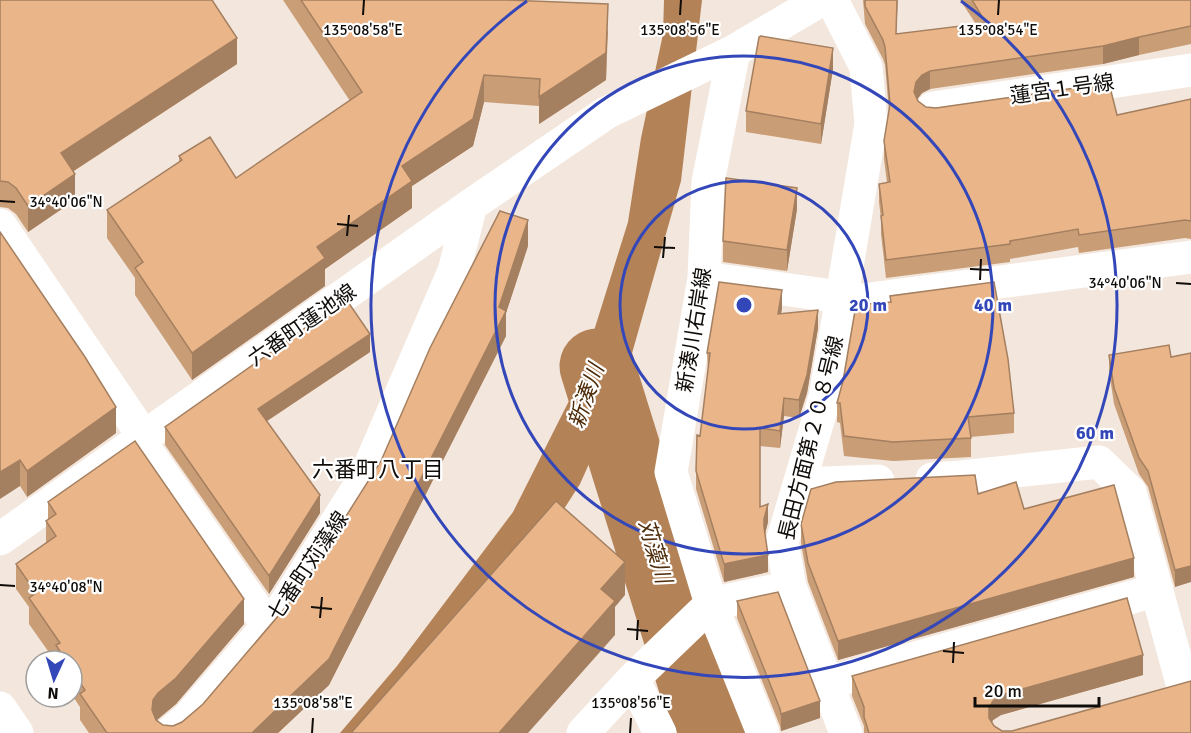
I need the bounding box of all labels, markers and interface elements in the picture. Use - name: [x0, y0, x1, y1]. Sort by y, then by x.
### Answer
- text: 135°08'58"E: [323, 21, 403, 39]
- text: 135°08'56"E: [640, 21, 720, 39]
- text: 135°08'54"E: [958, 21, 1038, 39]
- street label: 蓮宮１号線: [1008, 69, 1116, 109]
- text: 34°40'06"N: [29, 193, 103, 211]
- street label: 新湊川右岸線: [671, 266, 717, 394]
- text: 34°40'06"N: [1088, 274, 1162, 292]
- street label: 六番町蓮池線: [243, 278, 361, 372]
- text: 20 m: [849, 294, 887, 316]
- text: 40 m: [974, 294, 1012, 316]
- centre of rings: [734, 295, 754, 315]
- street label: 長田方面第２０８号線: [773, 333, 849, 543]
- water label: 新湊川: [562, 359, 610, 432]
- text: 60 m: [1076, 422, 1114, 444]
- district label: 六番町八丁目: [312, 456, 444, 483]
- street label: 七番町苅藻線: [262, 507, 354, 625]
- water label: 苅藻川: [632, 515, 678, 588]
- text: 34°40'08"N: [29, 578, 103, 596]
- north arrow: [24, 649, 84, 709]
- scale bar: [975, 670, 1100, 708]
- text: 20 m: [984, 680, 1022, 702]
- text: N: [47, 683, 59, 703]
- text: 135°08'58"E: [273, 694, 353, 712]
- text: 135°08'56"E: [591, 694, 671, 712]

